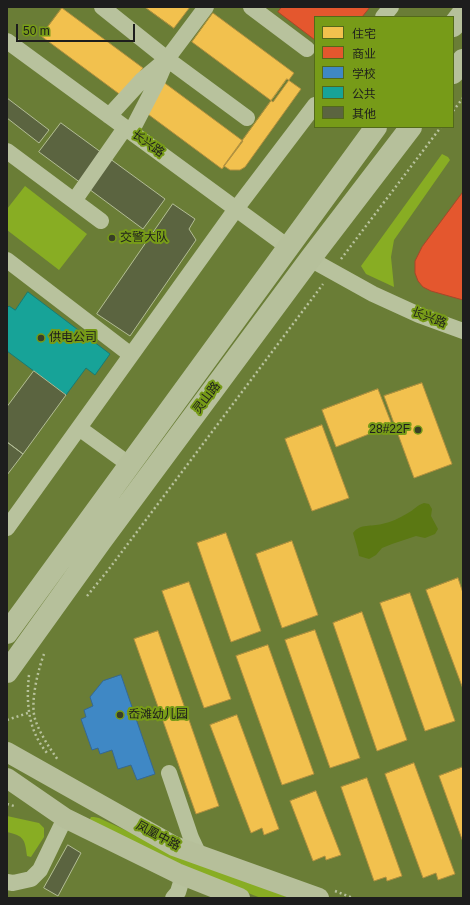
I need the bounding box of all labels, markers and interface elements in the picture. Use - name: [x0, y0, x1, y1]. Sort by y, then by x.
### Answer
- scale bar: [18, 16, 137, 42]
- legend: [314, 16, 454, 128]
- text: 50 m: [23, 24, 50, 38]
- text: 住宅: [352, 27, 376, 41]
- text: 商业: [352, 47, 376, 61]
- text: 学校: [352, 67, 376, 81]
- text: 公共: [352, 87, 376, 101]
- text: 其他: [352, 107, 376, 121]
- street label: 长兴路: [129, 128, 167, 160]
- place label: 交警大队: [120, 231, 168, 245]
- marker: 交警大队: [107, 233, 117, 243]
- street label: 长兴路: [410, 305, 448, 331]
- place label: 供电公司: [49, 331, 97, 345]
- marker: 供电公司: [36, 333, 46, 343]
- street label: 灵山路: [190, 379, 224, 417]
- place label: 28#22F: [369, 423, 410, 437]
- marker: 28#22F: [413, 425, 423, 435]
- place label: 岙滩幼儿园: [128, 708, 188, 722]
- marker: 岙滩幼儿园: [115, 710, 125, 720]
- street label: 凤凰中路: [133, 818, 183, 854]

